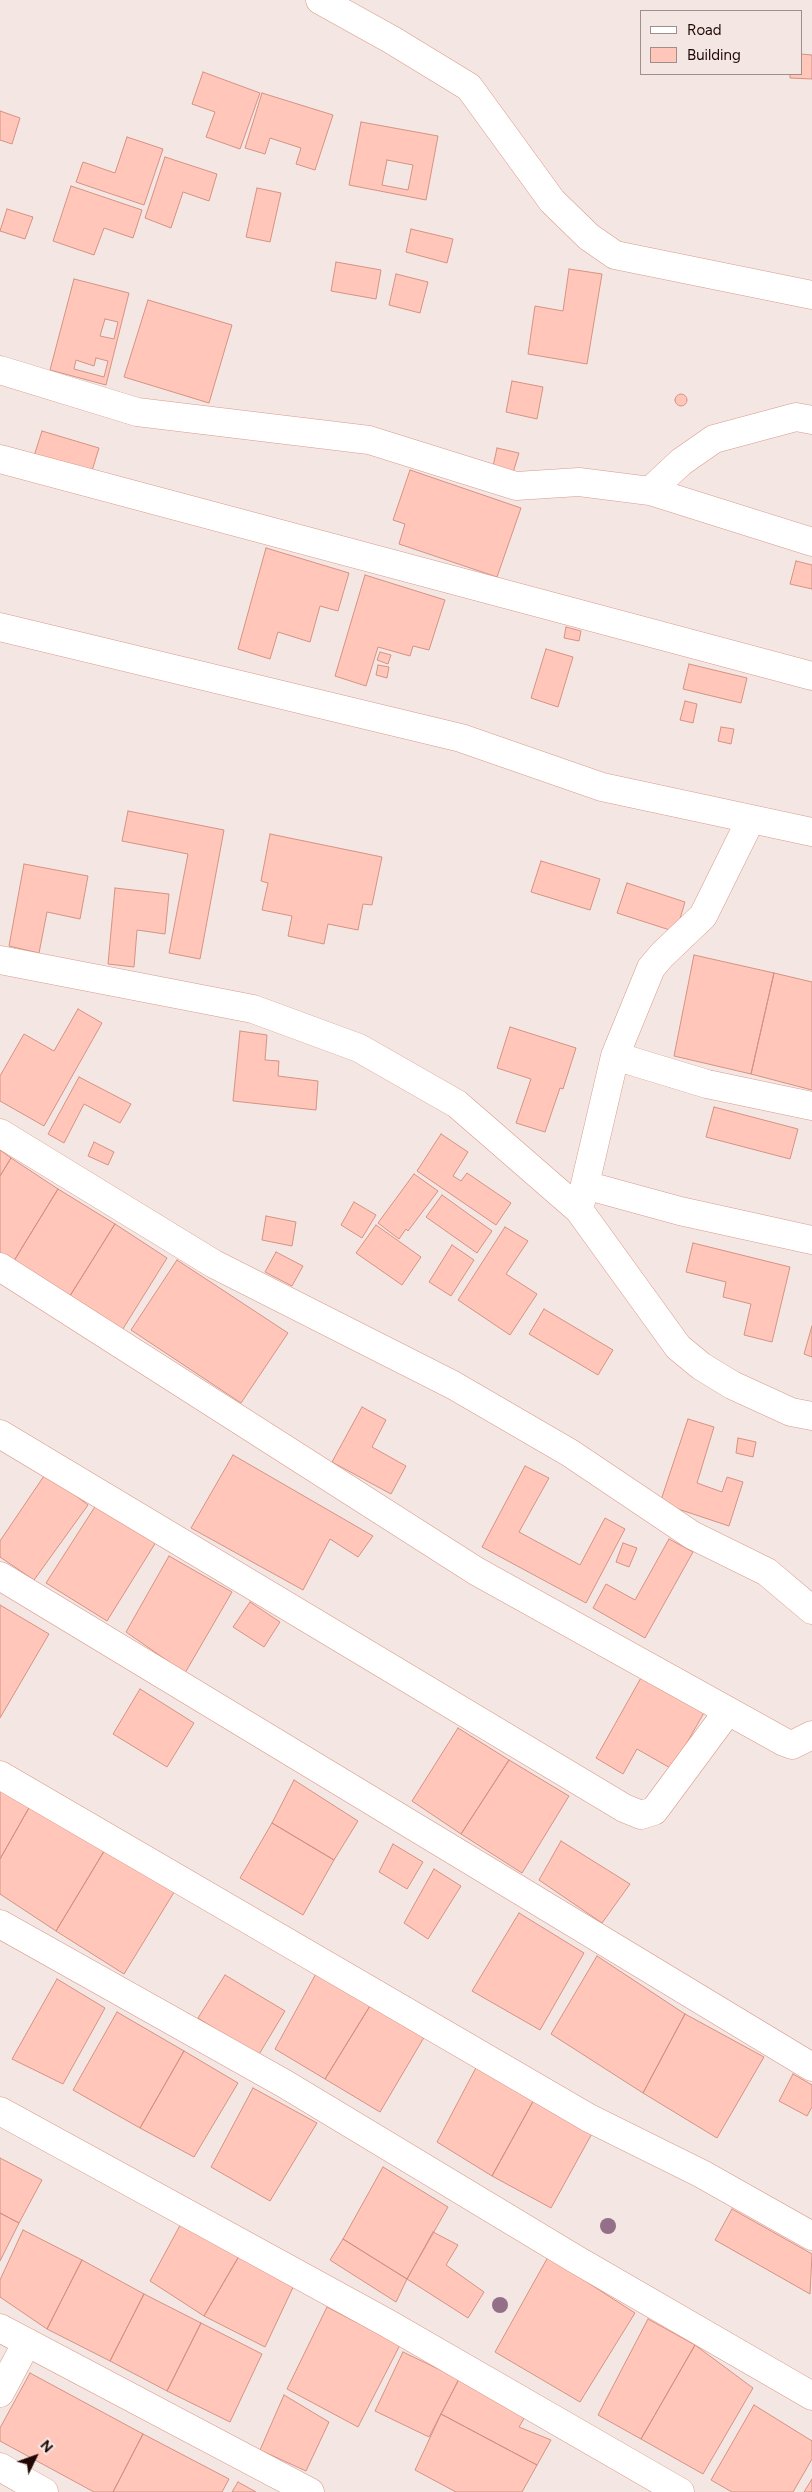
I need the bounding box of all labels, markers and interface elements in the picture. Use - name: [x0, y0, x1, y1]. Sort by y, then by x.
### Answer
- legend: [640, 10, 802, 75]
- text: Road: [687, 21, 722, 39]
- text: Building: [687, 46, 741, 64]
- north arrow: [10, 2432, 60, 2482]
- text: N: [37, 2437, 56, 2456]

